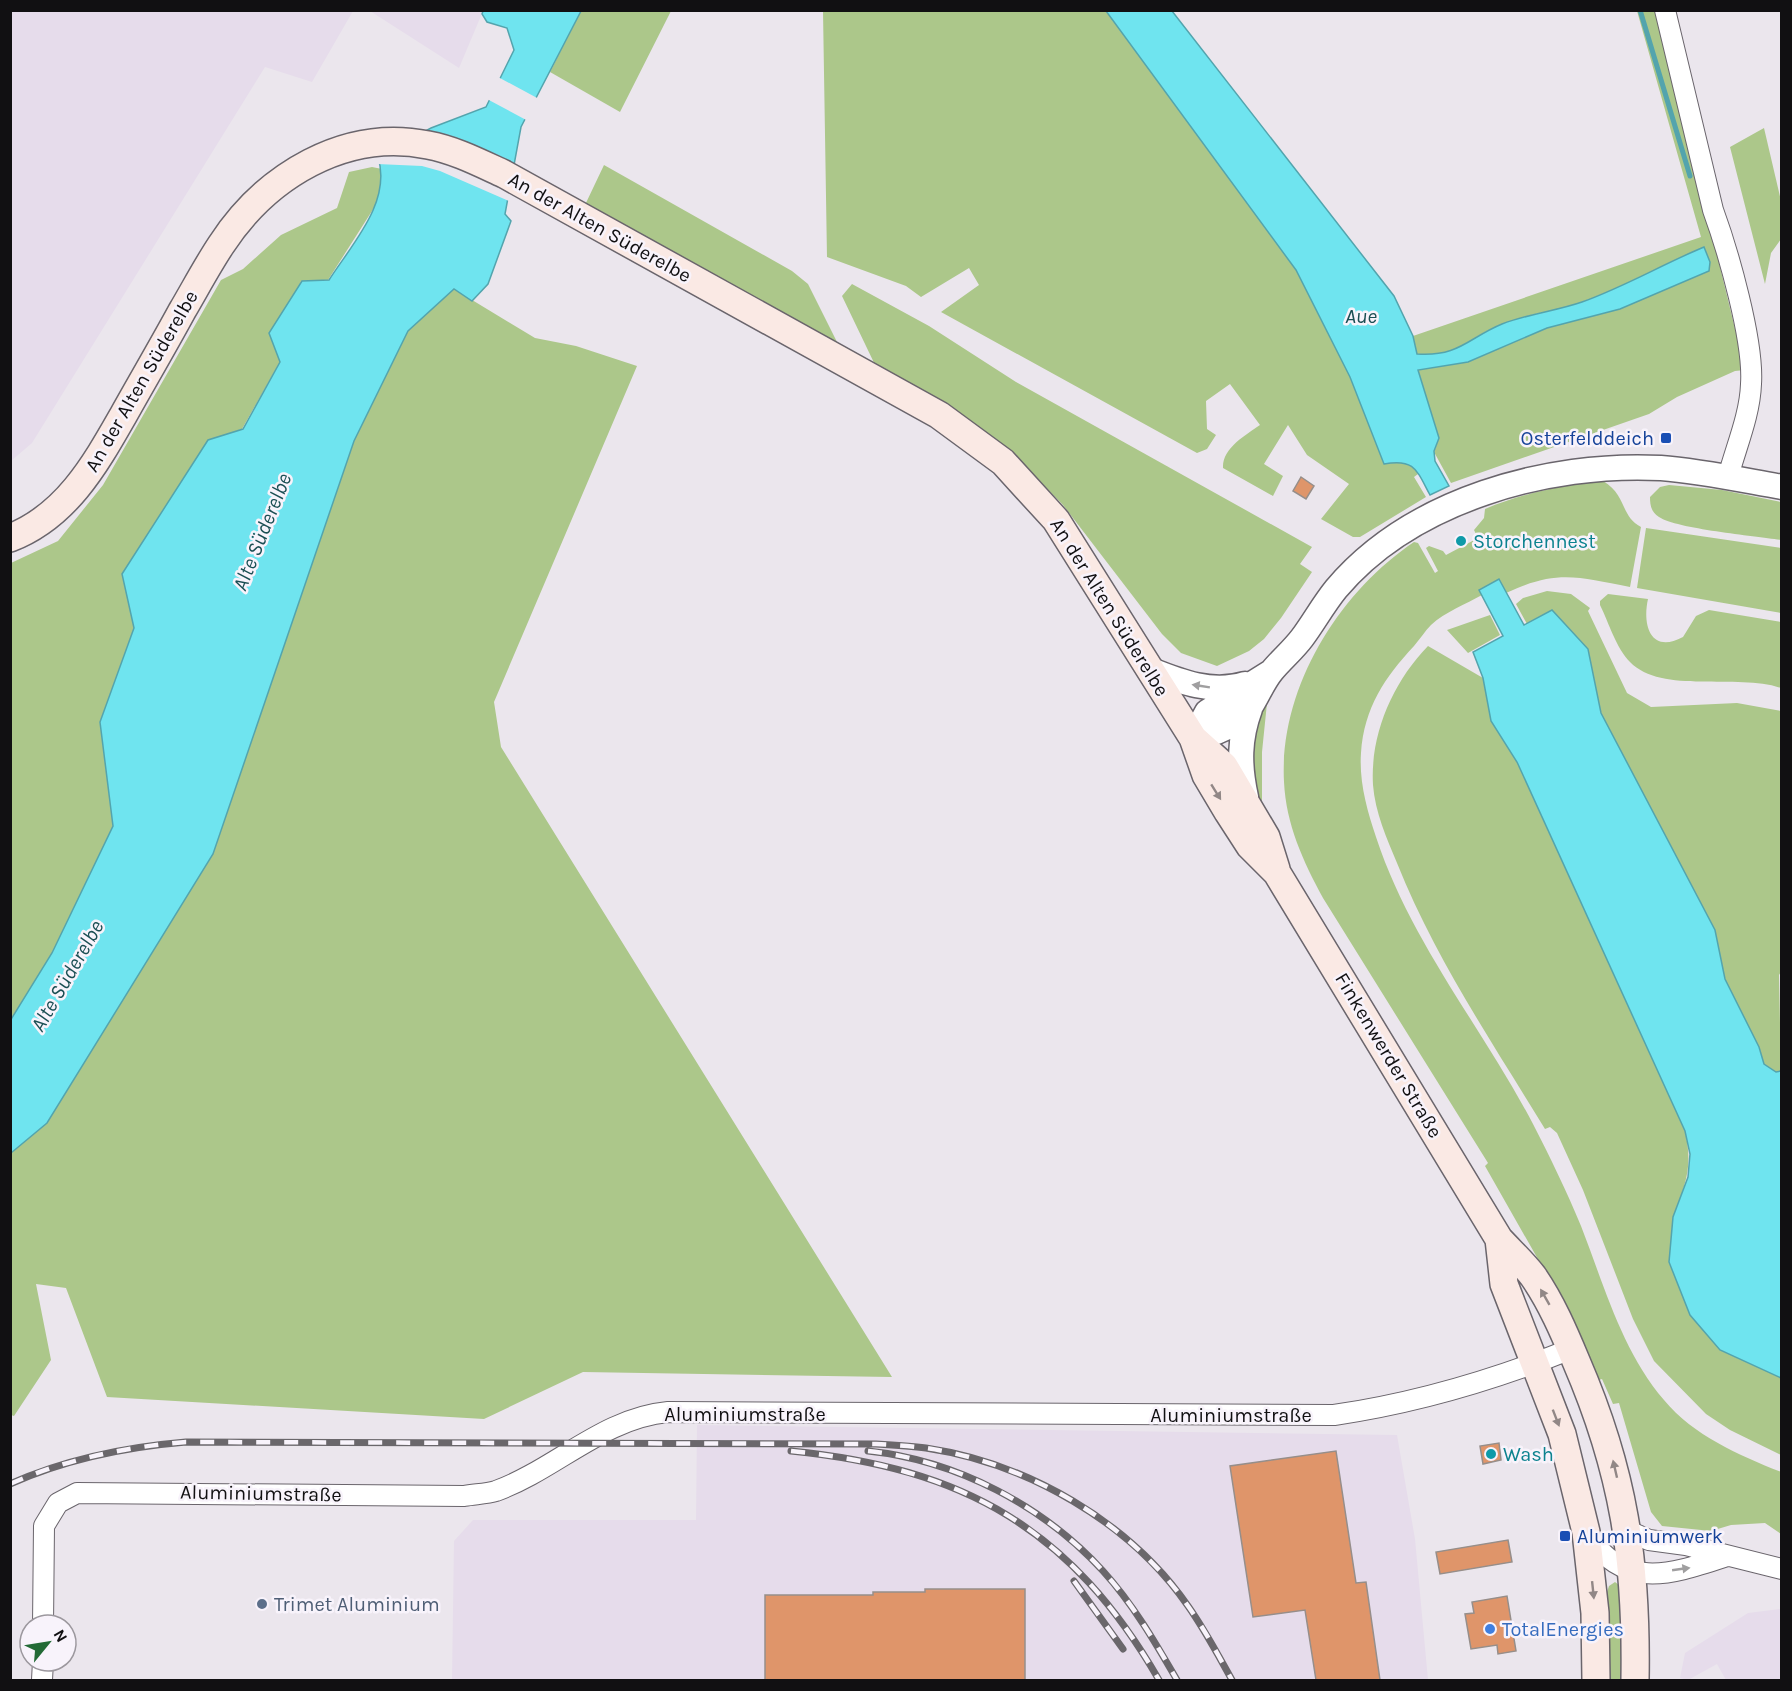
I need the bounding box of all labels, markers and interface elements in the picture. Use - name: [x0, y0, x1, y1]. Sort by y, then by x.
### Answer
- street label: An der Alten Süderelbe: [504, 168, 695, 287]
- street label: An der Alten Süderelbe: [80, 286, 203, 476]
- water label: Aue: [1345, 304, 1377, 328]
- place label: Osterfelddeich: [1521, 427, 1654, 450]
- marker: Osterfelddeich: [1659, 431, 1673, 445]
- water label: Alte Süderelbe: [228, 470, 297, 594]
- street label: An der Alten Süderelbe: [1045, 514, 1174, 701]
- place label: Storchennest: [1473, 530, 1596, 553]
- marker: Storchennest: [1454, 534, 1468, 548]
- one-way arrow: [1191, 681, 1210, 690]
- one-way arrow: [1210, 783, 1221, 800]
- water label: Alte Süderelbe: [26, 916, 109, 1036]
- street label: Finkenwerder Straße: [1330, 968, 1447, 1142]
- one-way arrow: [1540, 1288, 1550, 1305]
- street label: Aluminiumstraße: [664, 1403, 826, 1426]
- street label: Aluminiumstraße: [1150, 1404, 1312, 1427]
- one-way arrow: [1552, 1409, 1561, 1427]
- place label: Wash: [1503, 1443, 1554, 1466]
- marker: Wash: [1484, 1447, 1498, 1461]
- one-way arrow: [1609, 1460, 1619, 1479]
- street label: Aluminiumstraße: [180, 1481, 342, 1506]
- place label: Aluminiumwerk: [1577, 1525, 1723, 1548]
- marker: Aluminiumwerk: [1558, 1529, 1572, 1543]
- one-way arrow: [1672, 1564, 1691, 1573]
- one-way arrow: [1588, 1581, 1598, 1600]
- place label: Trimet Aluminium: [274, 1593, 440, 1616]
- marker: Trimet Aluminium: [255, 1597, 269, 1611]
- north arrow: [18, 1613, 78, 1673]
- place label: TotalEnergies: [1502, 1618, 1624, 1641]
- marker: TotalEnergies: [1483, 1622, 1497, 1636]
- text: N: [49, 1626, 72, 1645]

